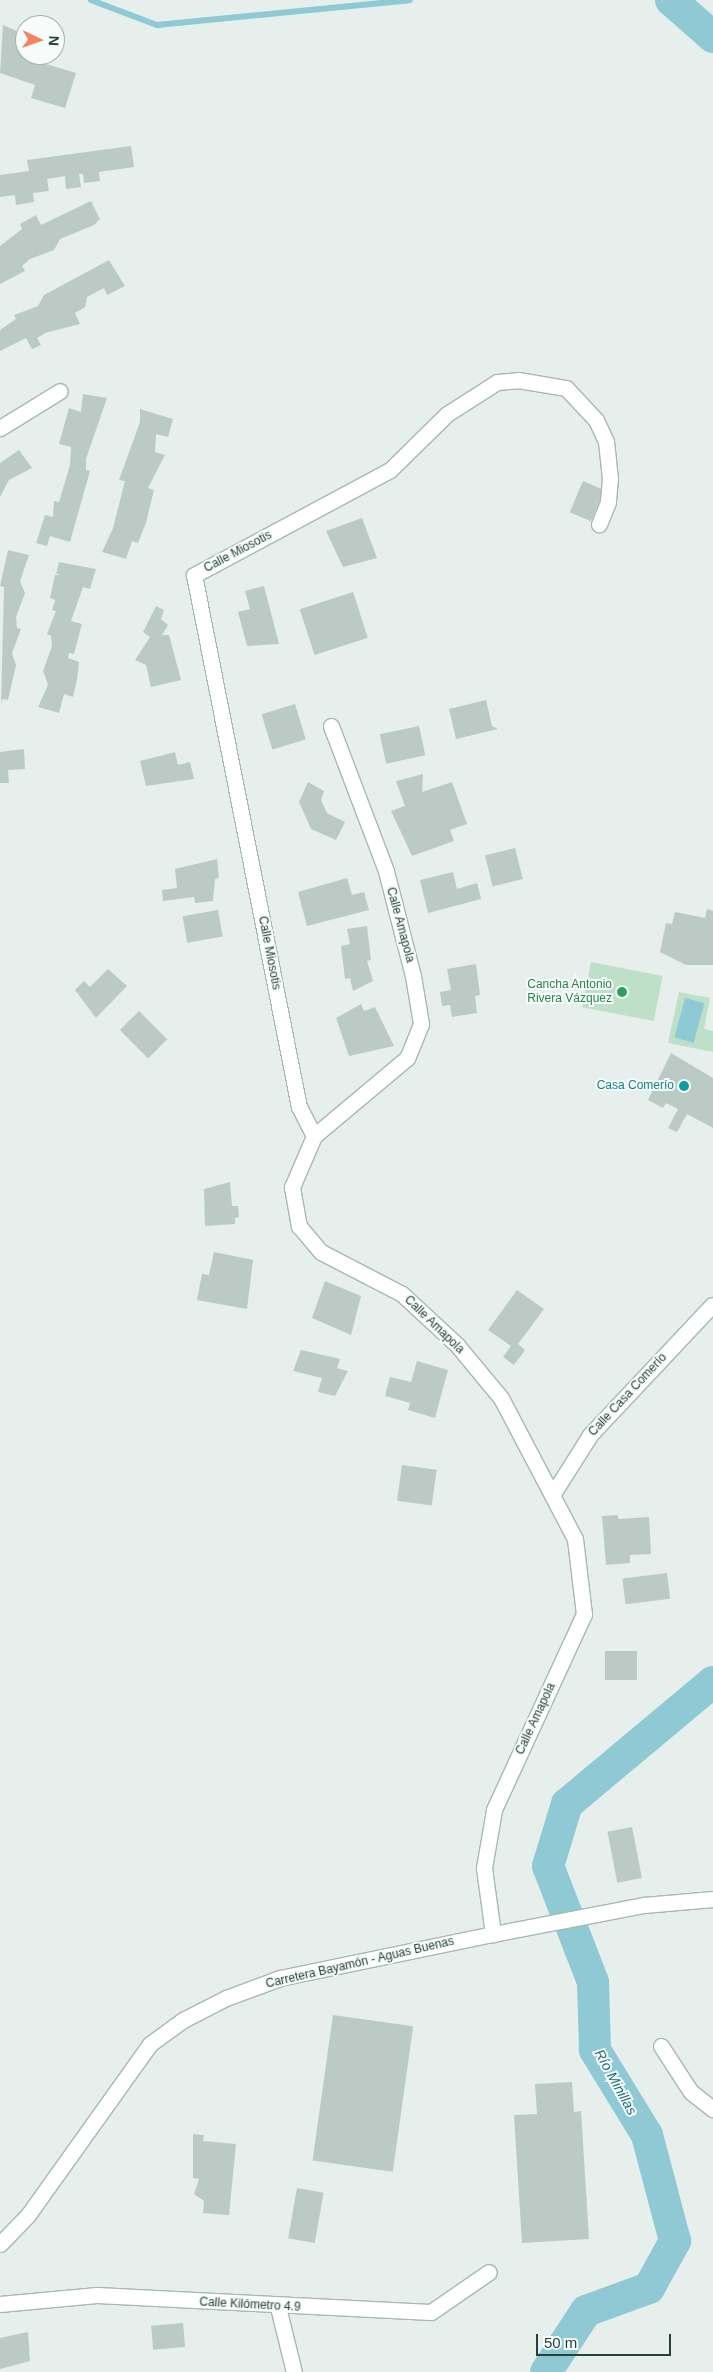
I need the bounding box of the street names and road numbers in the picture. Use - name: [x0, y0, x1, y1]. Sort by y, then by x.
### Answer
- street label: Calle Miosotis: [202, 528, 274, 576]
- street label: Calle Amapola: [383, 885, 417, 965]
- street label: Calle Miosotis: [255, 915, 283, 991]
- street label: Calle Amapola: [401, 1293, 467, 1357]
- street label: Calle Casa Comerío: [586, 1351, 670, 1439]
- street label: Calle Amapola: [513, 1681, 559, 1757]
- street label: Carretera Bayamón - Aguas Buenas: [264, 1934, 456, 1992]
- street label: Calle Kilómetro 4.9: [199, 2295, 301, 2315]

